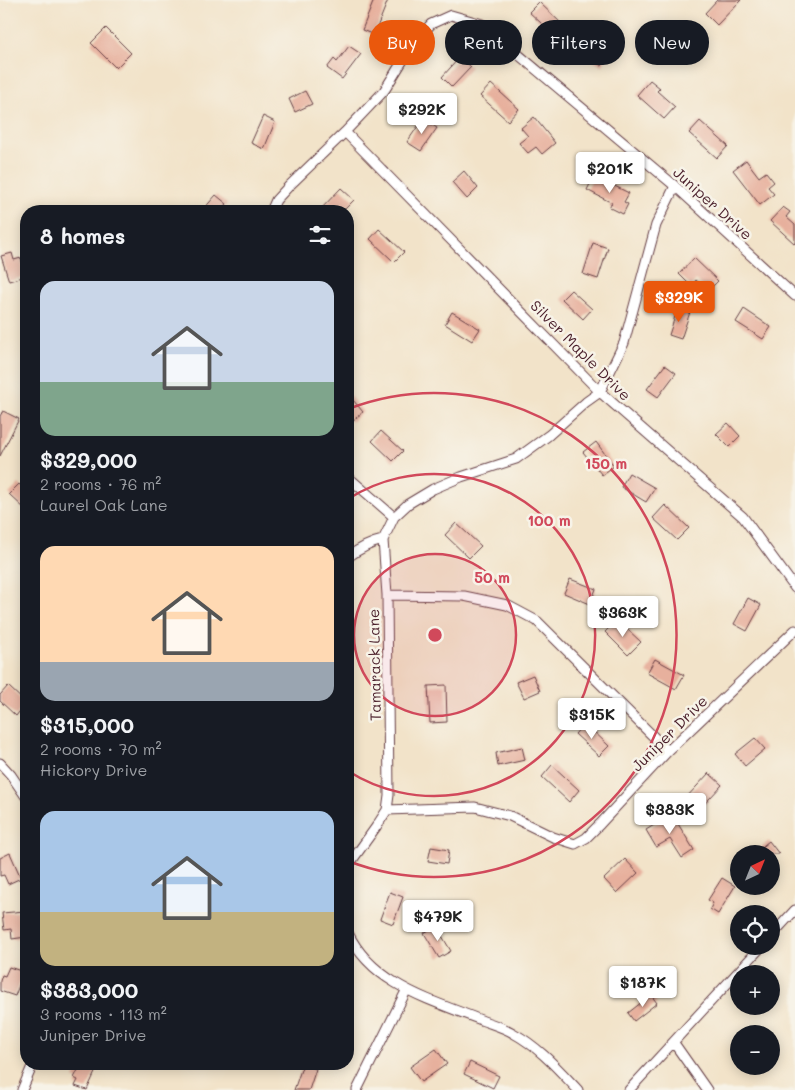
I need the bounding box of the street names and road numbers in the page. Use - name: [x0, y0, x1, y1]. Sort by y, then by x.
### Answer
- street label: Juniper Drive: [669, 162, 757, 244]
- street label: Silver Maple Drive: [526, 295, 636, 405]
- street label: Tamarack Lane: [363, 609, 385, 721]
- street label: Juniper Drive: [627, 691, 711, 775]

